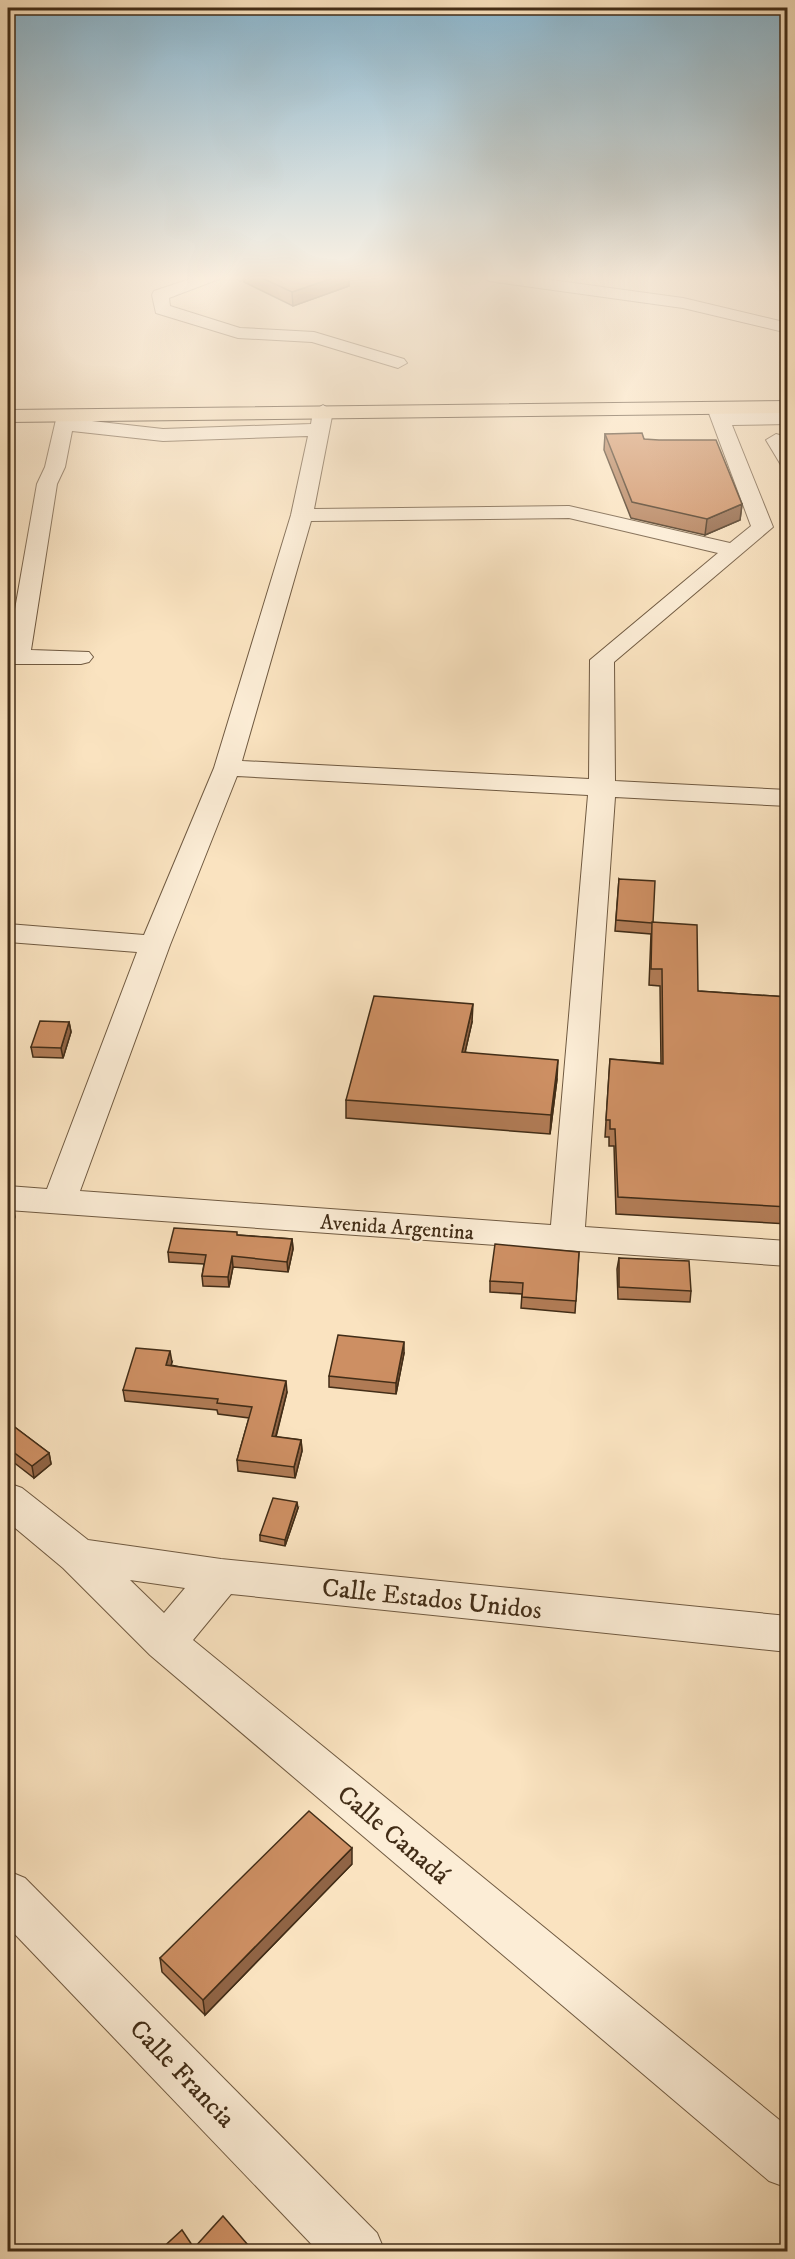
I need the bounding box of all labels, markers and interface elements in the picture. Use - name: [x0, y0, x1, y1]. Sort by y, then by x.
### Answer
- street label: Avenida Argentina: [319, 1210, 475, 1246]
- street label: Calle Estados Unidos: [320, 1572, 543, 1627]
- street label: Calle Canadá: [330, 1778, 456, 1892]
- street label: Calle Francia: [122, 2013, 242, 2135]

